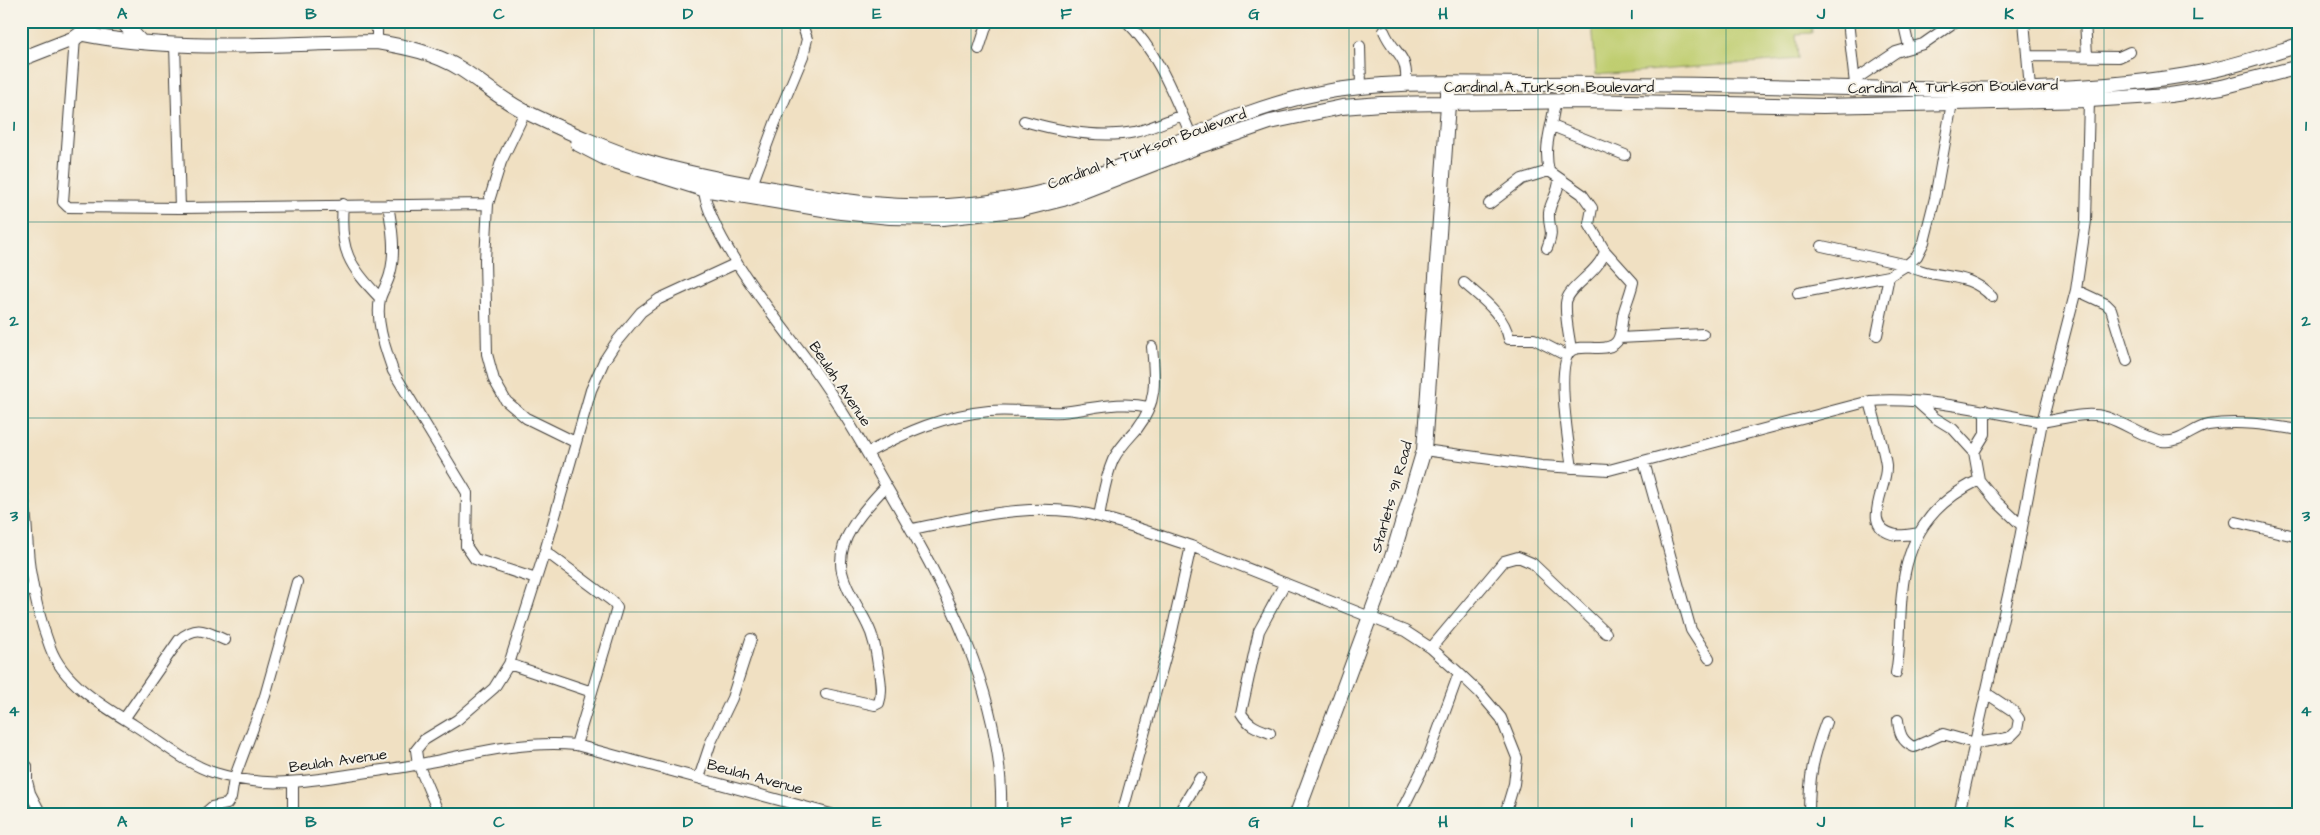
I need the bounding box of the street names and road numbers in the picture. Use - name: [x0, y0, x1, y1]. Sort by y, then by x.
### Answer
- street label: Cardinal A. Turkson Boulevard: [1848, 75, 2059, 99]
- street label: Cardinal A. Turkson Boulevard: [1444, 77, 1654, 98]
- street label: Cardinal A. Turkson Boulevard: [1045, 103, 1250, 195]
- street label: Beulah Avenue: [804, 337, 876, 431]
- street label: Starlets '91 Road: [1366, 439, 1418, 555]
- street label: Beulah Avenue: [288, 744, 388, 778]
- street label: Beulah Avenue: [705, 754, 805, 800]

